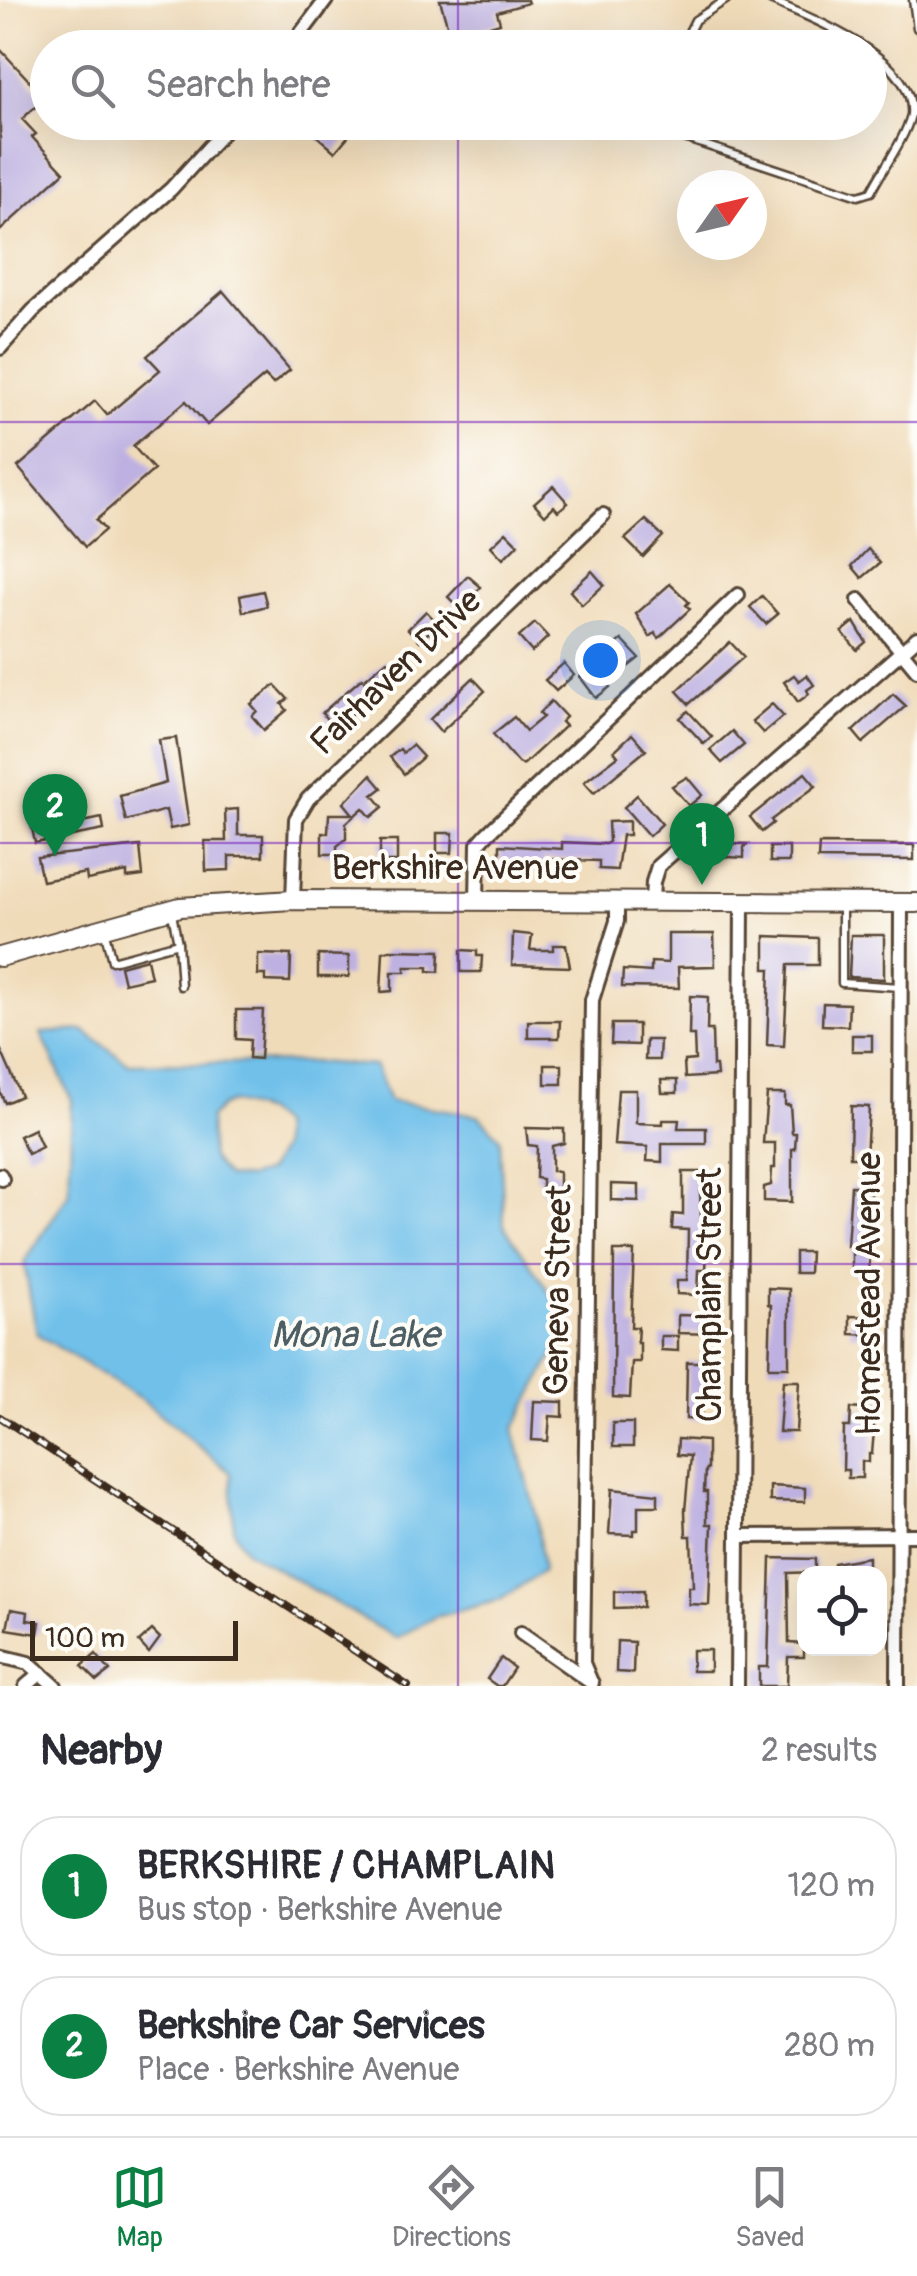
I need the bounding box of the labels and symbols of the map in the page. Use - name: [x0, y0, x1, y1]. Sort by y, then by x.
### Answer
- north arrow: [677, 170, 767, 260]
- street label: Fairhaven Drive: [301, 579, 491, 765]
- your location: [575, 635, 626, 686]
- pin: 2: [22, 774, 88, 856]
- pin: 1: [670, 802, 734, 885]
- street label: Berkshire Avenue: [331, 846, 579, 890]
- street label: Homestead Avenue: [847, 1152, 891, 1436]
- street label: Champlain Street: [688, 1167, 732, 1422]
- street label: Geneva Street: [534, 1183, 582, 1396]
- water label: Mona Lake: [271, 1311, 443, 1359]
- scale bar: [30, 1616, 238, 1660]

